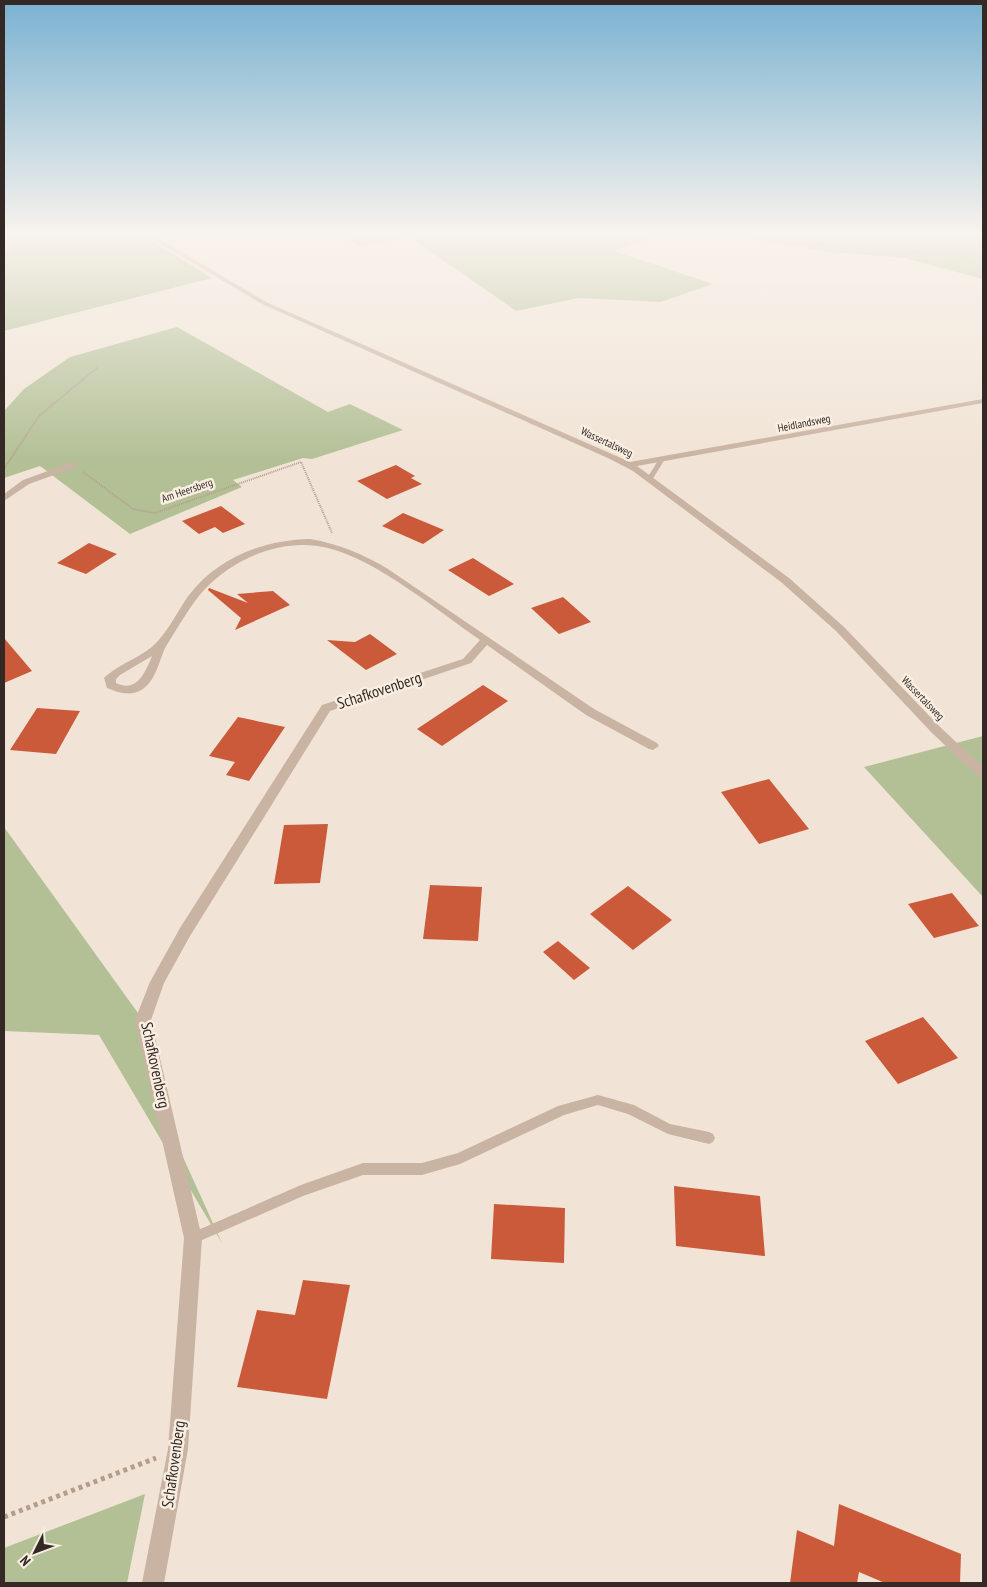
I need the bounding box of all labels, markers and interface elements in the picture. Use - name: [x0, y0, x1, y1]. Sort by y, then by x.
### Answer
- street label: Heidlandsweg: [776, 411, 832, 435]
- street label: Wassertalsweg: [579, 424, 636, 460]
- street label: Am Heersberg: [159, 475, 215, 505]
- street label: Schafkovenberg: [334, 667, 424, 713]
- street label: Wassertalsweg: [899, 673, 948, 723]
- street label: Schafkovenberg: [137, 1020, 175, 1110]
- street label: Schafkovenberg: [157, 1419, 189, 1509]
- north arrow: [10, 1527, 60, 1577]
- text: N: [16, 1552, 35, 1570]

